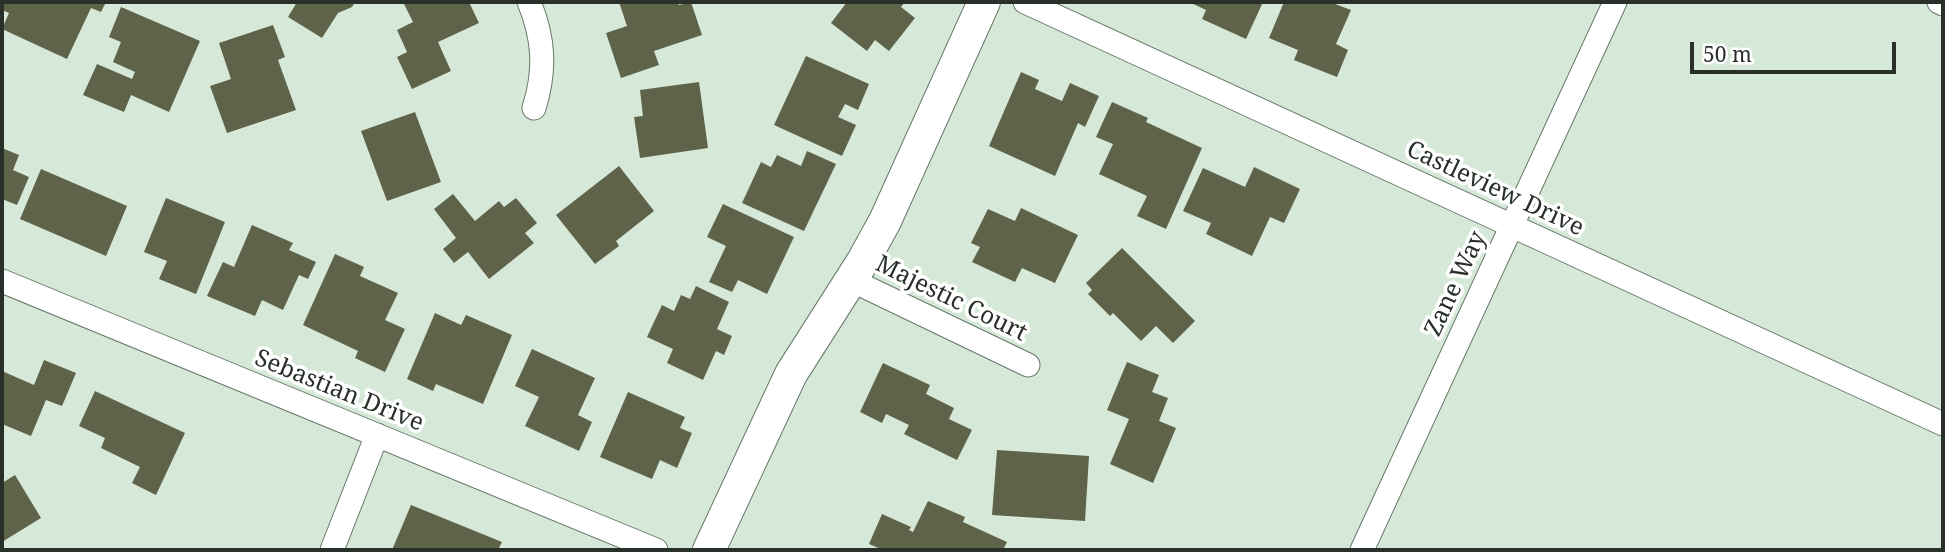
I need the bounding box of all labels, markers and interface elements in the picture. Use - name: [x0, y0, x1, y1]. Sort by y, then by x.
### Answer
- scale bar: [1693, 28, 1899, 72]
- text: 50 m: [1703, 40, 1752, 68]
- street label: Castleview Drive: [1402, 135, 1588, 243]
- street label: Zane Way: [1419, 227, 1493, 341]
- street label: Majestic Court: [871, 250, 1031, 348]
- street label: Sebastian Drive: [250, 344, 428, 438]

